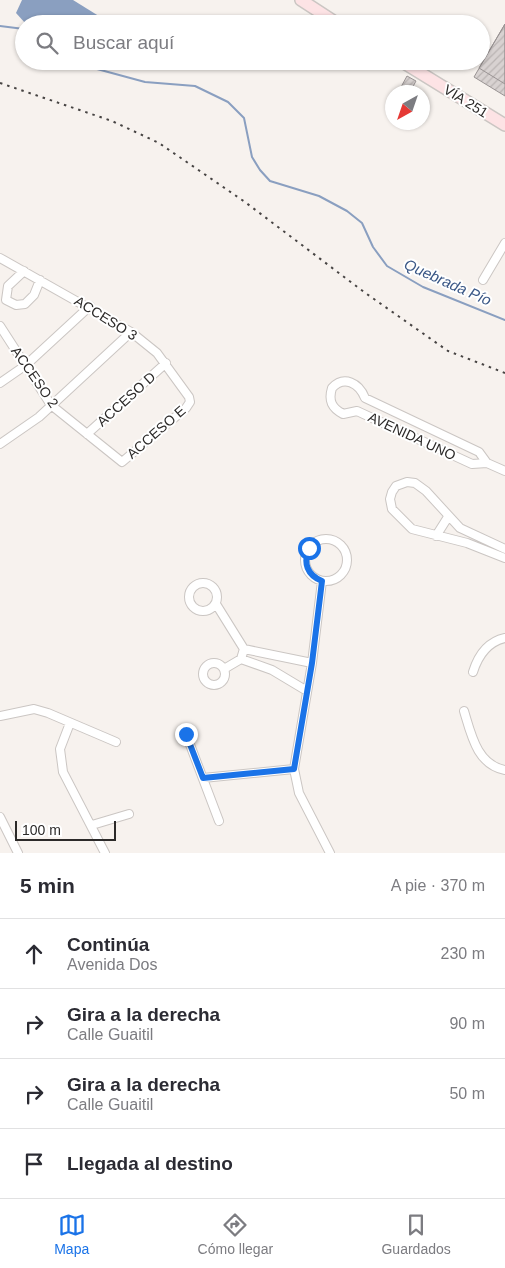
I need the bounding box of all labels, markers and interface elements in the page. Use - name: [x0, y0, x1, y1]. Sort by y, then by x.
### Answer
- search box: [15, 15, 490, 70]
- icon: search: [33, 29, 61, 57]
- text: Buscar aquí: [73, 32, 174, 53]
- street label: VÍA 251: [441, 81, 491, 121]
- north arrow: [385, 85, 430, 130]
- water label: Quebrada Pío: [402, 255, 494, 309]
- street label: ACCESO 3: [72, 292, 140, 344]
- street label: ACCESO 2: [8, 343, 62, 411]
- street label: ACCESO D: [93, 369, 159, 429]
- street label: ACCESO E: [123, 402, 189, 462]
- street label: AVENIDA UNO: [366, 409, 458, 463]
- route start: [298, 537, 321, 560]
- route end: [175, 723, 198, 746]
- scale bar: [15, 818, 116, 841]
- text: 100 m: [22, 822, 61, 838]
- text: 5 min: [20, 874, 75, 897]
- text: A pie · 370 m: [391, 877, 485, 894]
- text: Continúa: [67, 934, 149, 955]
- icon: ahead: [20, 940, 48, 968]
- text: 230 m: [441, 945, 485, 962]
- text: Avenida Dos: [67, 956, 157, 973]
- text: Gira a la derecha: [67, 1004, 220, 1025]
- icon: right: [20, 1010, 48, 1038]
- text: 90 m: [449, 1015, 485, 1032]
- text: Calle Guaitil: [67, 1026, 153, 1043]
- text: Gira a la derecha: [67, 1074, 220, 1095]
- icon: right: [20, 1080, 48, 1108]
- text: 50 m: [449, 1085, 485, 1102]
- text: Calle Guaitil: [67, 1096, 153, 1113]
- icon: arrive: [20, 1150, 48, 1178]
- text: Llegada al destino: [67, 1153, 233, 1174]
- tab: Mapa: [54, 1211, 89, 1257]
- tab: Cómo llegar: [198, 1211, 273, 1257]
- tab: Guardados: [381, 1211, 451, 1257]

